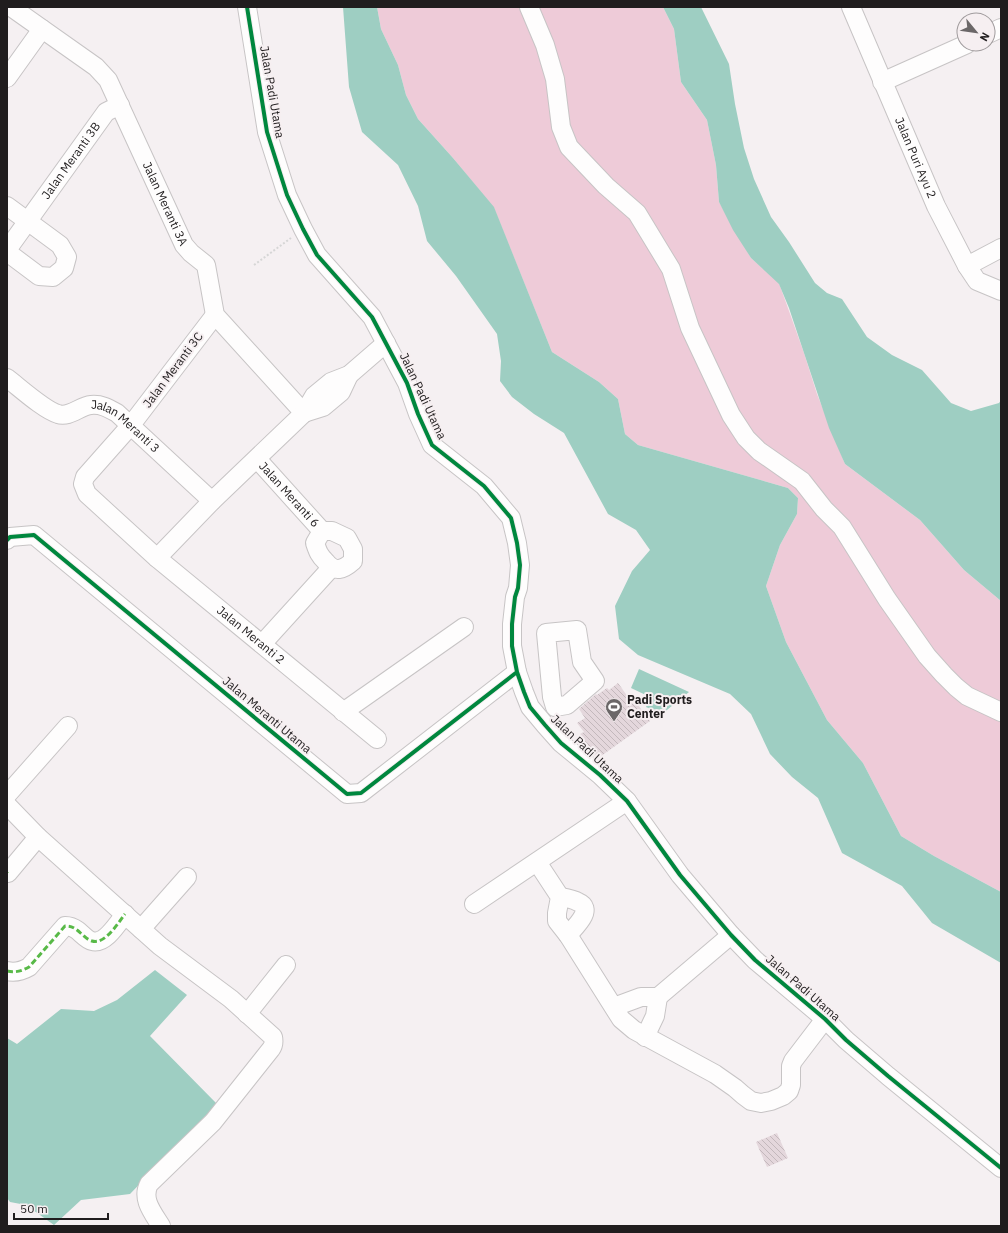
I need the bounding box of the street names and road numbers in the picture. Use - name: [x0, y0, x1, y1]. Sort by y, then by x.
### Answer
- street label: Jalan Padi Utama: [257, 44, 288, 140]
- street label: Jalan Puri Ayu 2: [892, 115, 940, 200]
- street label: Jalan Meranti 3B: [38, 119, 103, 202]
- street label: Jalan Meranti 3A: [140, 159, 191, 248]
- street label: Jalan Meranti 3C: [139, 329, 206, 410]
- street label: Jalan Padi Utama: [397, 350, 450, 442]
- street label: Jalan Meranti 3: [91, 397, 163, 456]
- street label: Jalan Meranti 6: [256, 458, 323, 530]
- street label: Jalan Meranti 2: [214, 602, 288, 667]
- street label: Jalan Meranti Utama: [220, 673, 315, 757]
- street label: Jalan Padi Utama: [548, 711, 627, 787]
- street label: Jalan Padi Utama: [763, 951, 844, 1024]

